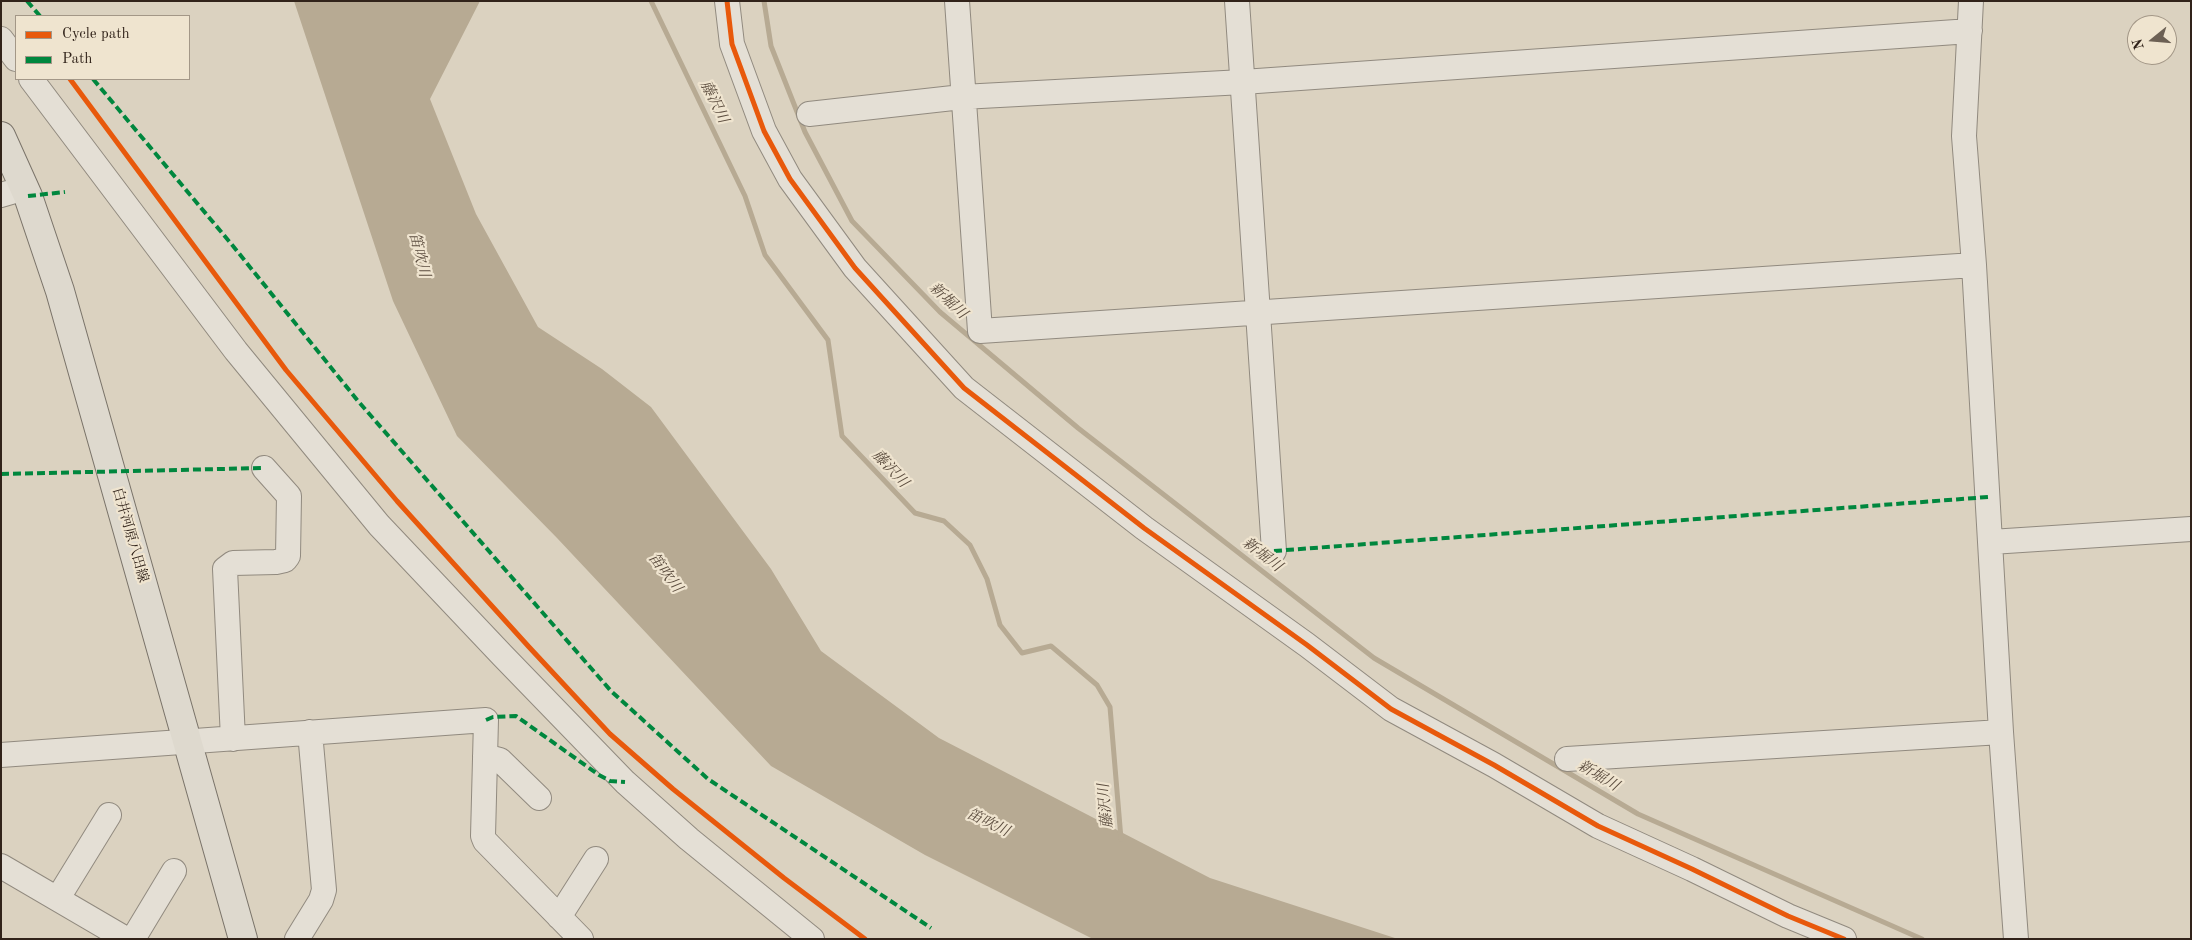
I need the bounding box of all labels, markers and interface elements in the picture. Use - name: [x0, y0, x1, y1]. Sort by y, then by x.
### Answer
- legend: [15, 15, 190, 80]
- north arrow: [2127, 15, 2177, 65]
- text: Cycle path: [62, 27, 130, 42]
- text: N: [2130, 37, 2147, 51]
- text: Path: [62, 52, 92, 67]
- water label: 藤沢川: [696, 78, 732, 126]
- water label: 笛吹川: [405, 231, 433, 279]
- water label: 新堀川: [925, 279, 971, 323]
- water label: 藤沢川: [868, 446, 912, 492]
- street label: 白井河原八田線: [108, 486, 152, 584]
- water label: 新堀川: [1239, 534, 1285, 576]
- water label: 笛吹川: [644, 550, 686, 596]
- water label: 新堀川: [1574, 757, 1622, 795]
- water label: 藤沢川: [1095, 783, 1117, 829]
- water label: 笛吹川: [964, 805, 1012, 841]

